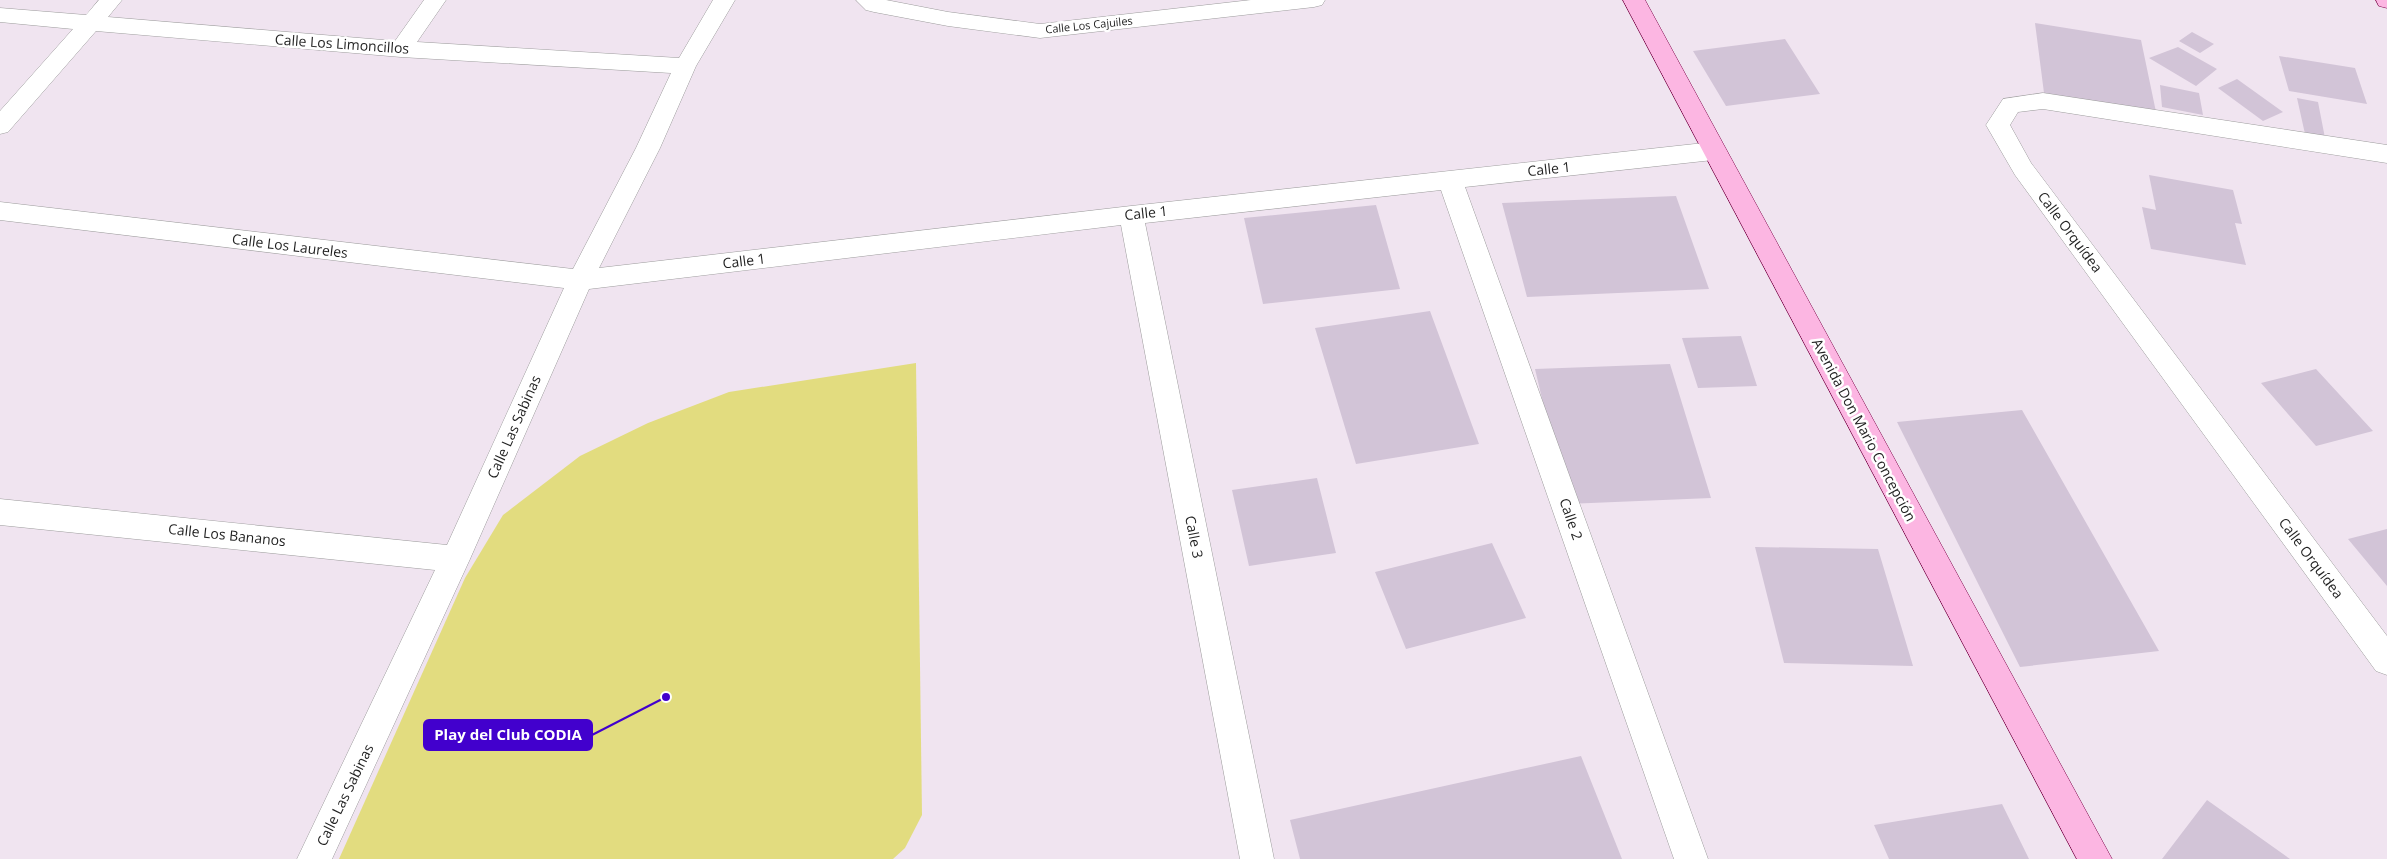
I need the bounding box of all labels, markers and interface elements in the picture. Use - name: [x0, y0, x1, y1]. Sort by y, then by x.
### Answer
- street label: Calle Los Cajuiles: [1045, 12, 1133, 37]
- street label: Calle Los Limoncillos: [274, 29, 410, 58]
- street label: Calle 1: [1526, 157, 1571, 180]
- street label: Calle Orquídea: [2034, 187, 2107, 276]
- street label: Calle 1: [1123, 201, 1168, 224]
- street label: Calle Los Laureles: [231, 229, 349, 262]
- street label: Calle 1: [721, 248, 767, 273]
- street label: Avenida Don Mario Concepción: [1808, 335, 1921, 525]
- street label: Calle Las Sabinas: [482, 372, 545, 481]
- street label: Calle 2: [1555, 495, 1587, 542]
- street label: Calle Orquídea: [2275, 513, 2348, 602]
- street label: Calle 3: [1181, 514, 1208, 560]
- street label: Calle Los Bananos: [167, 519, 287, 550]
- callout: Play del Club CODIA: [424, 720, 592, 750]
- text: Play del Club CODIA: [434, 724, 582, 744]
- street label: Calle Las Sabinas: [312, 740, 378, 849]

